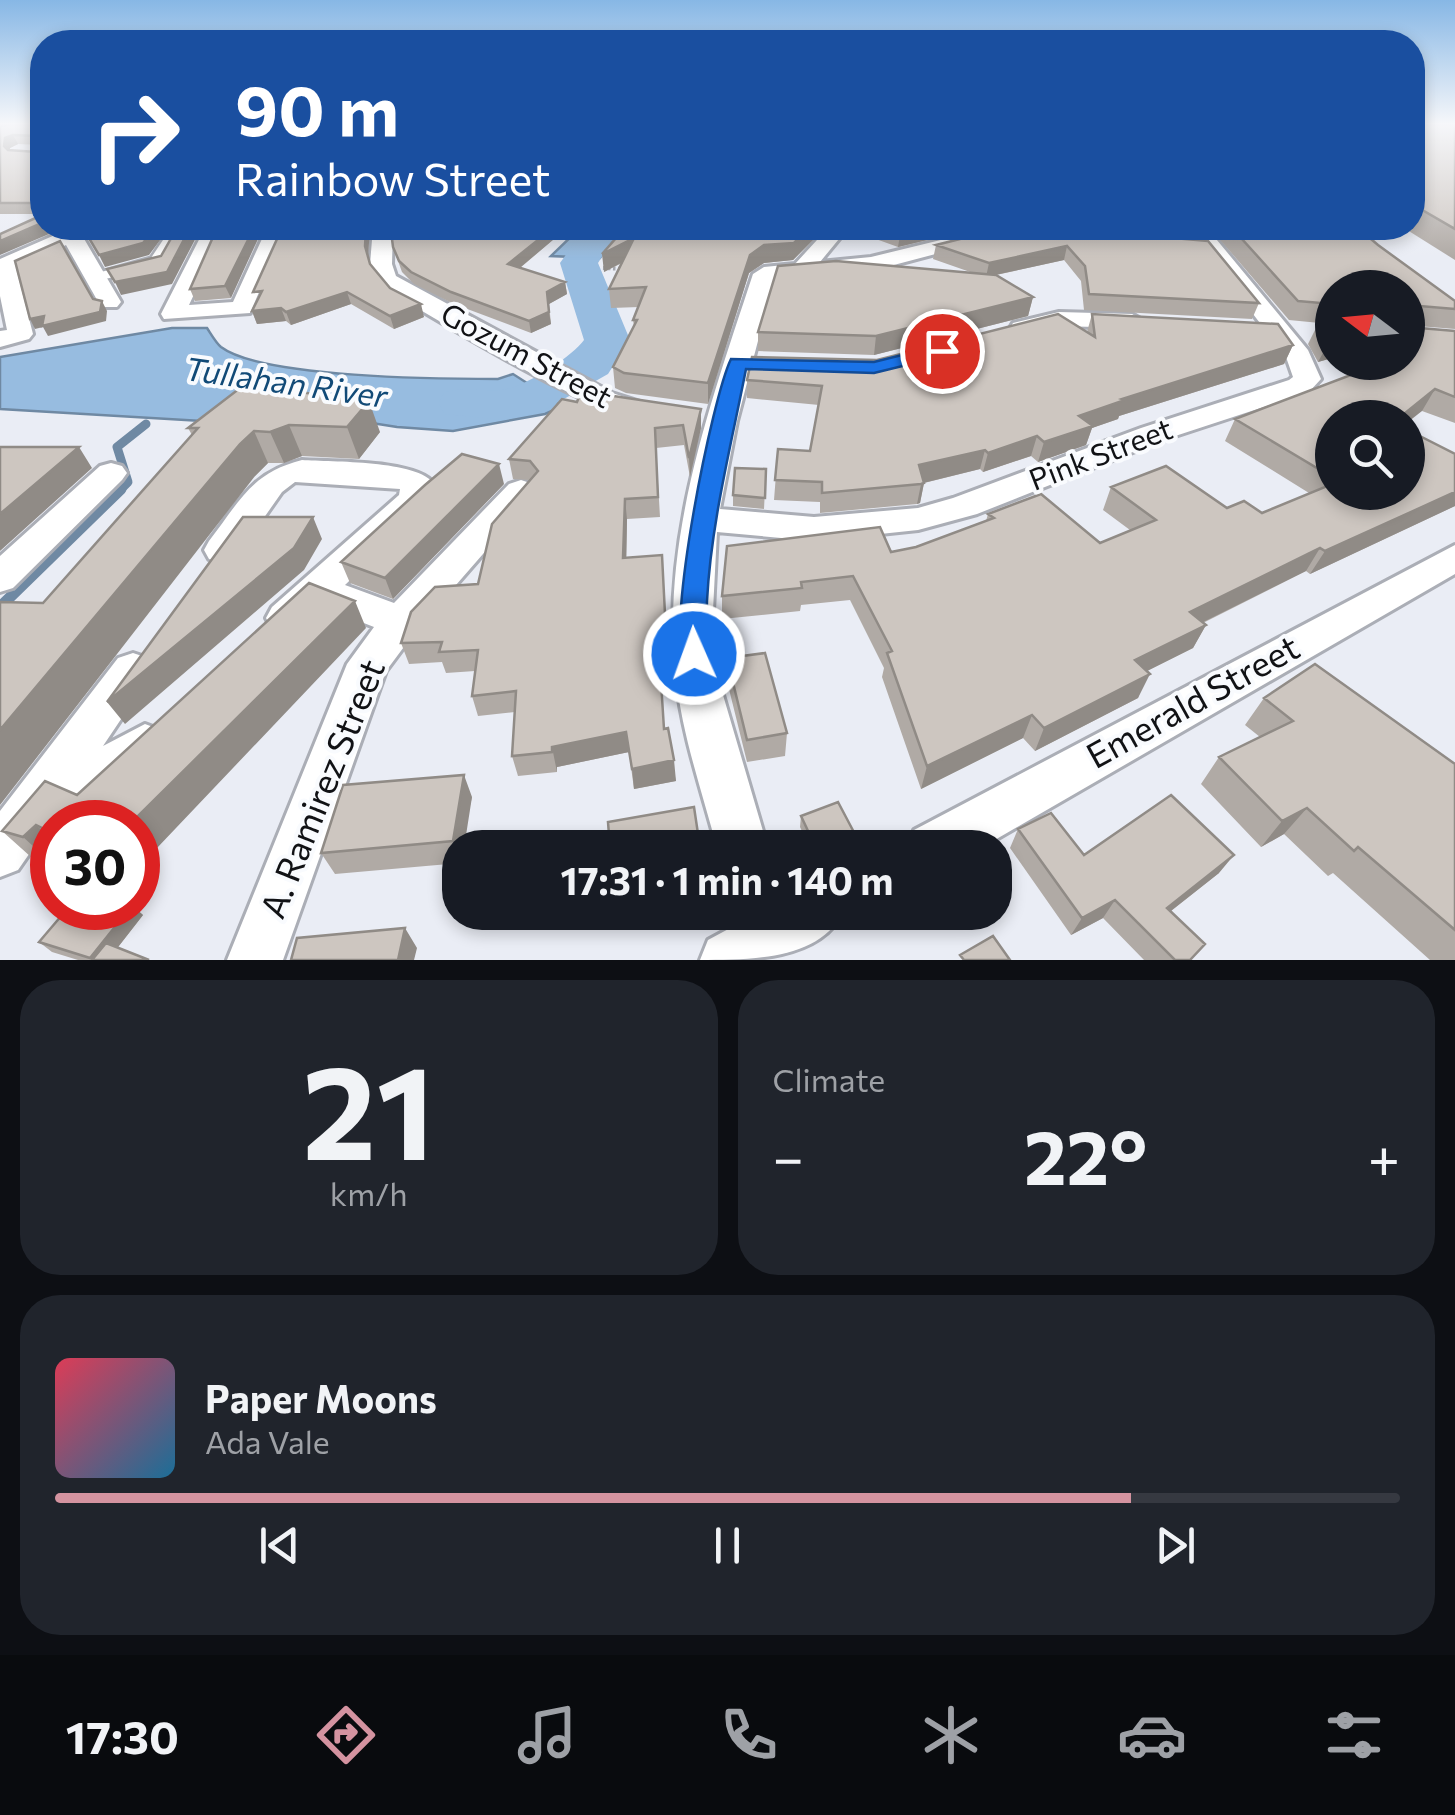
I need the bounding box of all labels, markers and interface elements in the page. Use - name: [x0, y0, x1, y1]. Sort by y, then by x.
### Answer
- text: 90 m: [235, 65, 399, 150]
- icon: right: [70, 70, 200, 200]
- text: Rainbow Street: [235, 150, 550, 205]
- north arrow: [1315, 270, 1425, 380]
- map controls: [1315, 270, 1425, 510]
- street label: Gozum Street: [435, 293, 619, 414]
- pin: [900, 309, 985, 394]
- icon: arrive: [915, 324, 970, 379]
- water label: Tullahan River: [183, 347, 391, 415]
- button: search: [1315, 400, 1425, 510]
- street label: Pink Street: [1023, 408, 1177, 497]
- position arrow: [642, 602, 746, 706]
- street label: Emerald Street: [1078, 624, 1306, 776]
- street label: A. Ramirez Street: [249, 652, 392, 924]
- speed limit sign: 30: [30, 800, 160, 930]
- text: 17:31 · 1 min · 140 m: [561, 856, 893, 903]
- text: 21: [302, 1028, 435, 1187]
- text: Climate: [773, 1059, 885, 1099]
- text: 22°: [1024, 1109, 1147, 1200]
- text: −: [773, 1122, 804, 1189]
- text: +: [1368, 1122, 1400, 1189]
- text: km/h: [330, 1173, 408, 1213]
- text: Paper Moons: [205, 1374, 437, 1421]
- text: Ada Vale: [205, 1421, 330, 1461]
- icon: previous: [252, 1518, 307, 1573]
- icon: pause: [700, 1518, 755, 1573]
- icon: next: [1148, 1518, 1203, 1573]
- icon: directions: [311, 1700, 381, 1770]
- icon: music: [512, 1700, 582, 1770]
- icon: phone: [714, 1700, 784, 1770]
- icon: climate: [916, 1700, 986, 1770]
- icon: car: [1117, 1700, 1187, 1770]
- icon: filters: [1319, 1700, 1389, 1770]
- text: 17:30: [66, 1708, 179, 1763]

